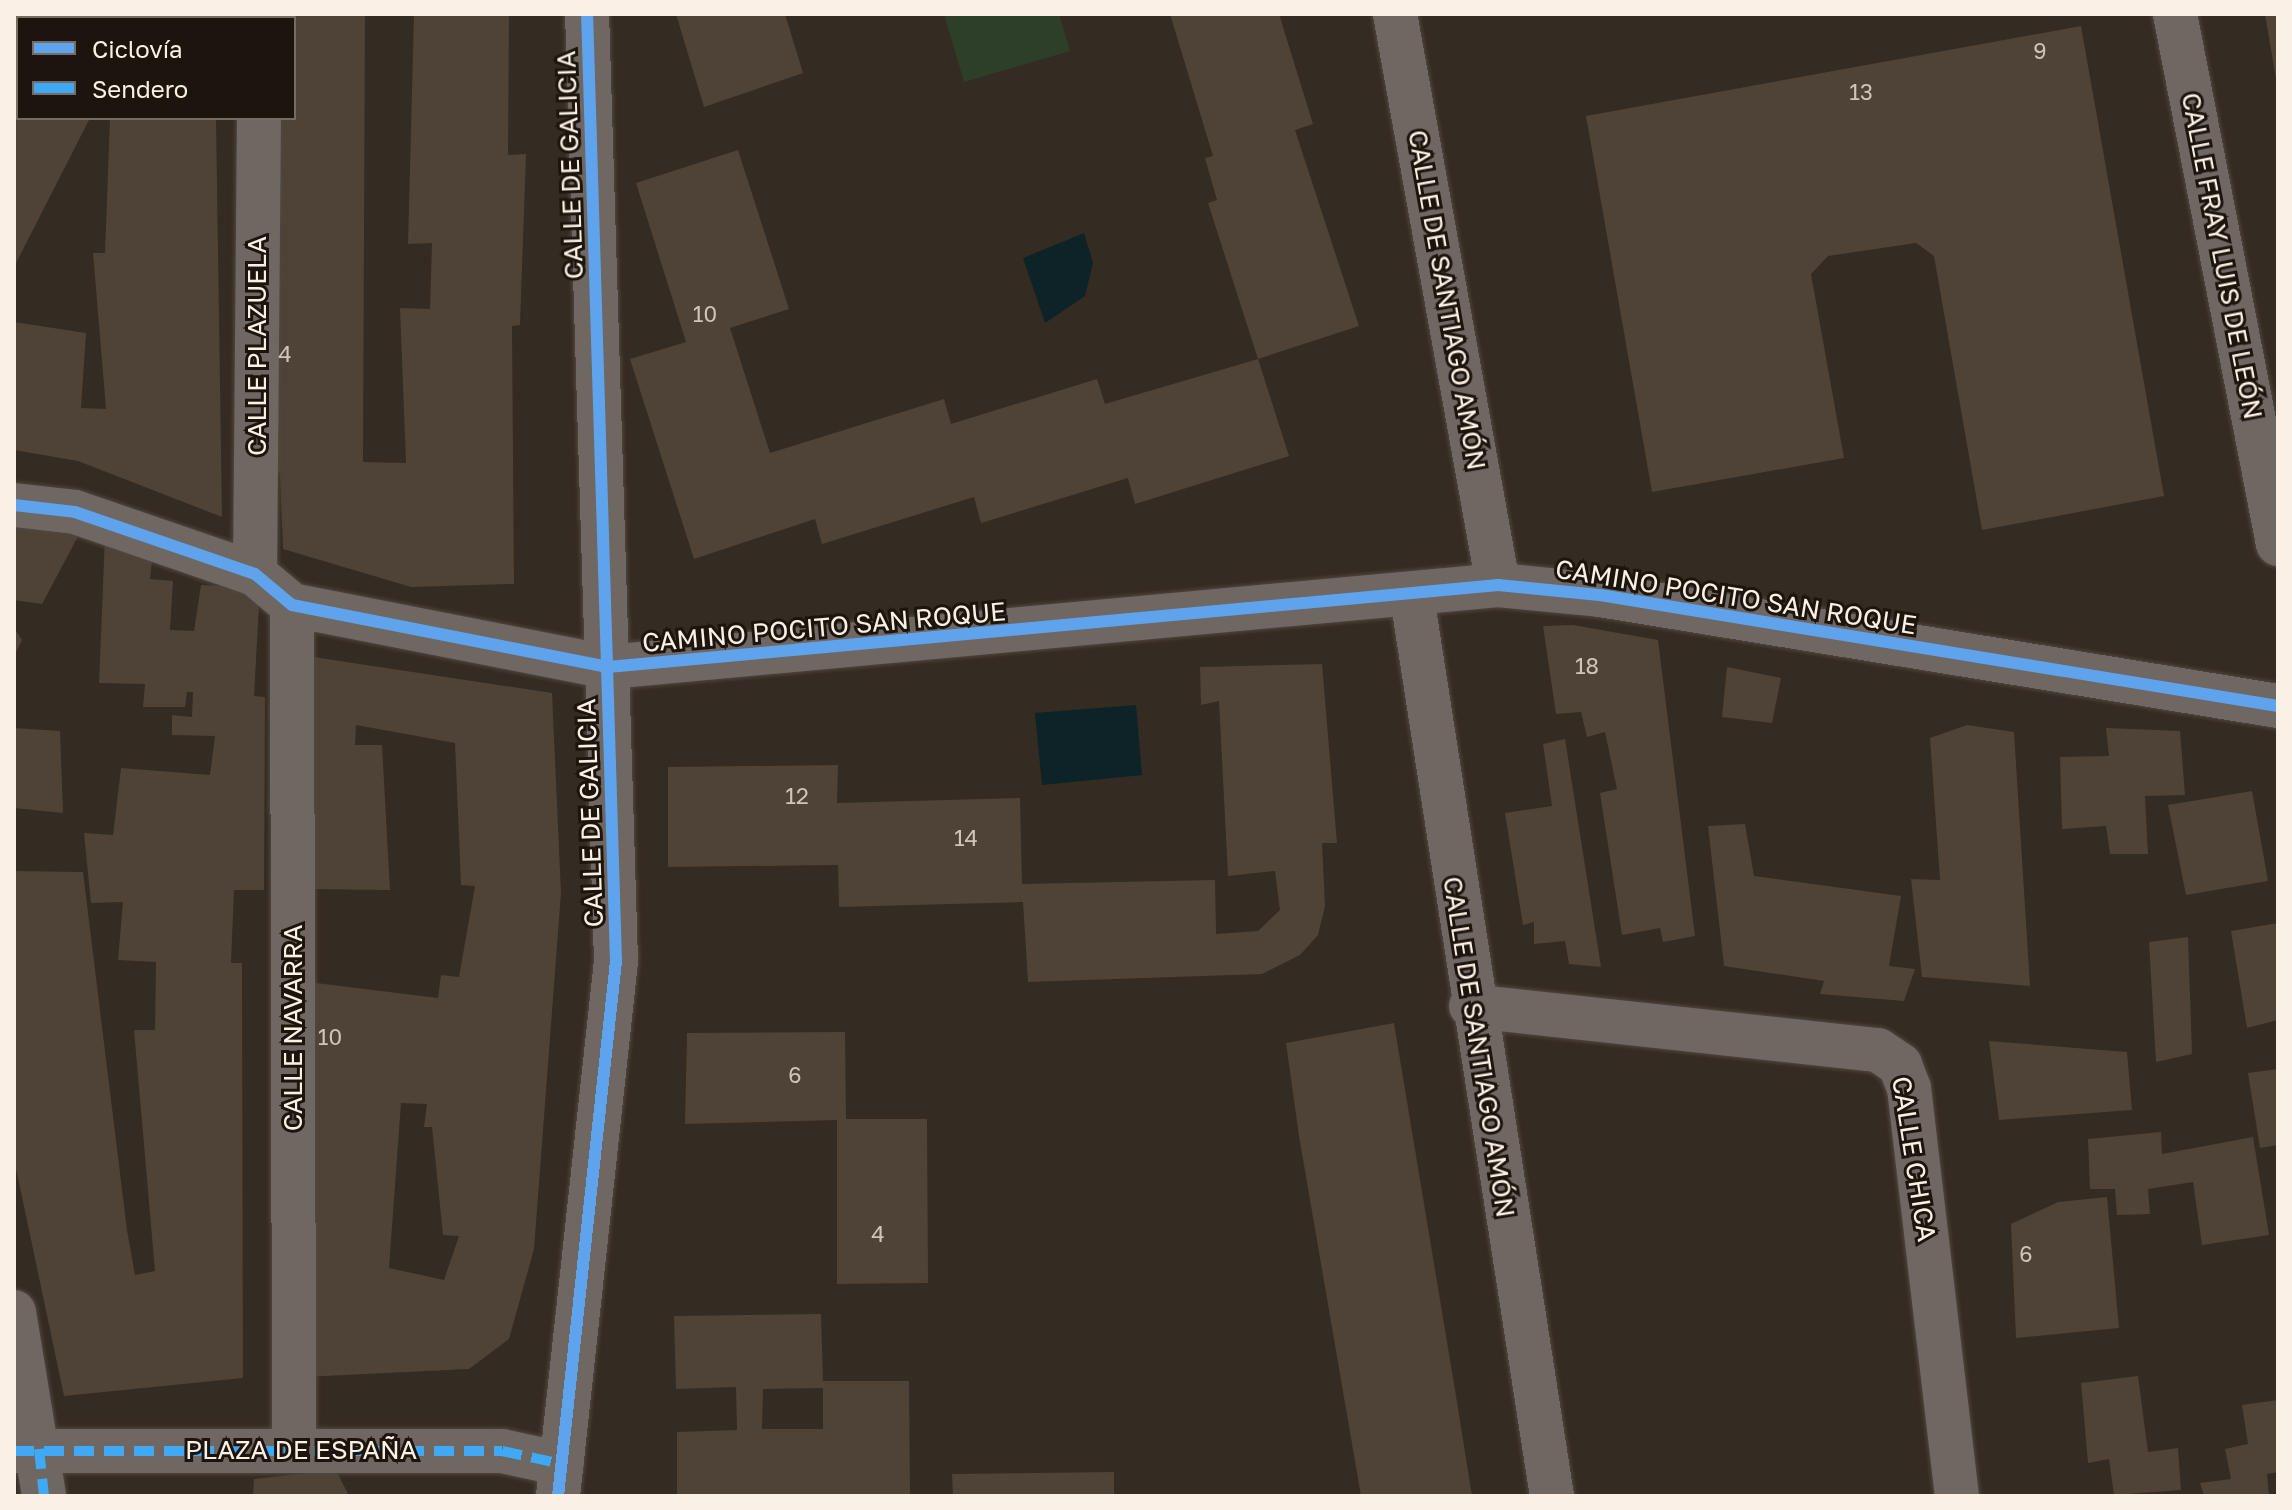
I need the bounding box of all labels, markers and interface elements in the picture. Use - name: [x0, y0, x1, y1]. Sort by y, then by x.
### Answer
- legend: [16, 16, 296, 120]
- text: Ciclovía: [92, 34, 183, 63]
- house number: 9: [2033, 38, 2047, 64]
- street label: CALLE DE GALICIA: [550, 50, 590, 280]
- text: Sendero: [92, 74, 188, 103]
- house number: 13: [1849, 79, 1873, 105]
- street label: CALLE FRAY LUIS DE LEÓN: [2175, 90, 2269, 422]
- street label: CALLE DE SANTIAGO AMÓN: [1402, 128, 1492, 472]
- street label: CALLE PLAZUELA: [241, 236, 273, 456]
- house number: 10: [693, 301, 717, 327]
- house number: 4: [278, 341, 292, 367]
- street label: CAMINO POCITO SAN ROQUE: [1553, 553, 1919, 641]
- street label: CAMINO POCITO SAN ROQUE: [641, 596, 1007, 658]
- house number: 18: [1575, 653, 1599, 679]
- street label: CALLE DE GALICIA: [570, 698, 610, 928]
- house number: 12: [785, 783, 809, 809]
- house number: 14: [954, 825, 978, 851]
- street label: CALLE DE SANTIAGO AMÓN: [1437, 874, 1521, 1220]
- street label: CALLE NAVARRA: [277, 925, 309, 1131]
- house number: 10: [318, 1024, 342, 1050]
- house number: 6: [788, 1062, 802, 1088]
- street label: CALLE CHICA: [1886, 1074, 1942, 1244]
- house number: 4: [871, 1221, 885, 1247]
- house number: 6: [2019, 1241, 2033, 1267]
- street label: PLAZA DE ESPAÑA: [185, 1434, 417, 1466]

